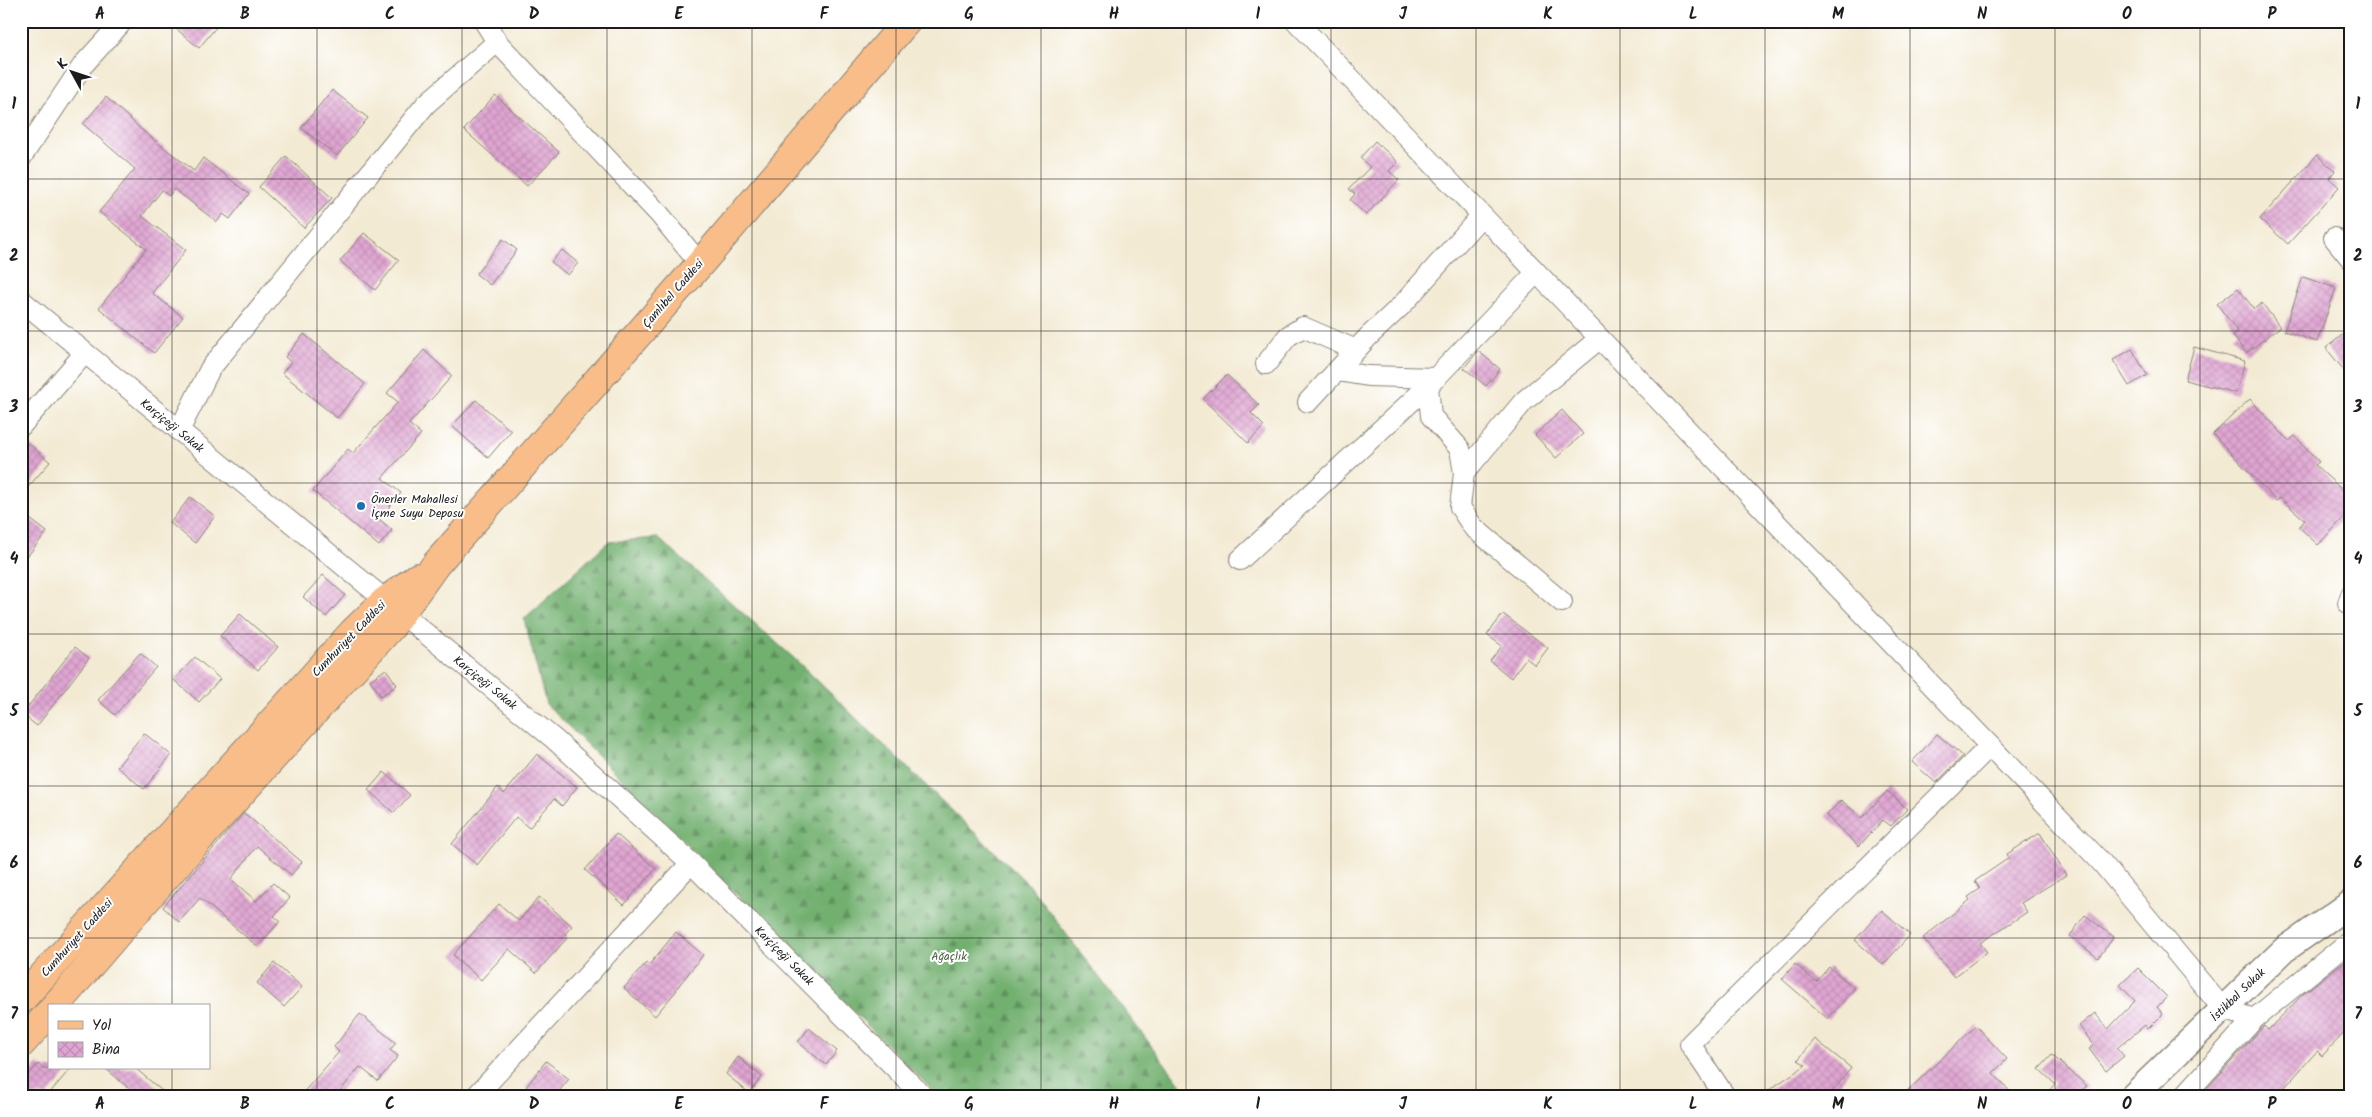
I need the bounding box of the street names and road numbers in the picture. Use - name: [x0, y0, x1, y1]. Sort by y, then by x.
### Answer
- street label: Çamlıbel Caddesi: [638, 254, 709, 333]
- street label: Karçiçeği Sokak: [136, 394, 208, 458]
- street label: Cumhuriyet Caddesi: [307, 596, 391, 682]
- street label: Karçiçeği Sokak: [449, 651, 521, 715]
- street label: Cumhuriyet Caddesi: [36, 894, 118, 982]
- street label: Karçiçeği Sokak: [750, 922, 818, 990]
- street label: İstikbal Sokak: [2206, 963, 2270, 1026]

